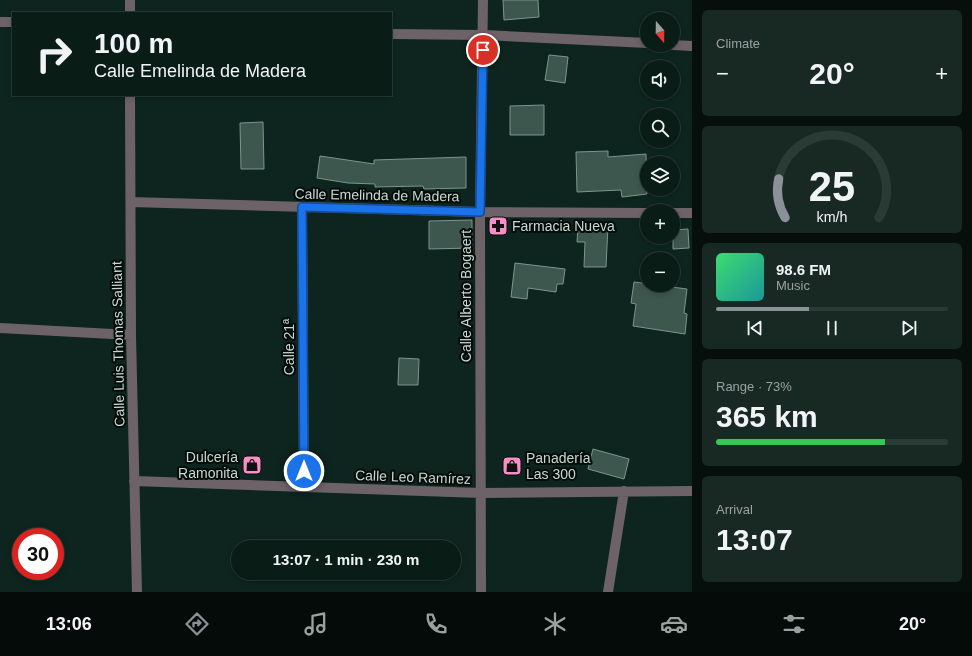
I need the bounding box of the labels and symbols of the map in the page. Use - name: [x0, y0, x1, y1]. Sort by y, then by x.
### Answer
- north arrow: [640, 12, 680, 52]
- pin: [466, 33, 500, 67]
- street label: Calle Emelinda de Madera: [294, 186, 460, 204]
- pharmacy icon: Farmacia Nueva: [487, 215, 509, 237]
- place label: Farmacia Nueva: [512, 218, 615, 234]
- street label: Calle Alberto Bogaert: [458, 230, 474, 362]
- street label: Calle Luis Thomas Salliant: [109, 261, 127, 427]
- street label: Calle 21ª: [281, 318, 297, 375]
- place label: Dulcería Ramonita: [178, 449, 238, 481]
- position arrow: [283, 450, 325, 492]
- place label: Panadería Las 300: [526, 450, 591, 482]
- shop icon: Dulcería Ramonita: [241, 454, 263, 476]
- shop icon: Panadería Las 300: [501, 455, 523, 477]
- street label: Calle Leo Ramírez: [355, 467, 471, 487]
- speed limit sign: 30: [12, 528, 64, 580]

